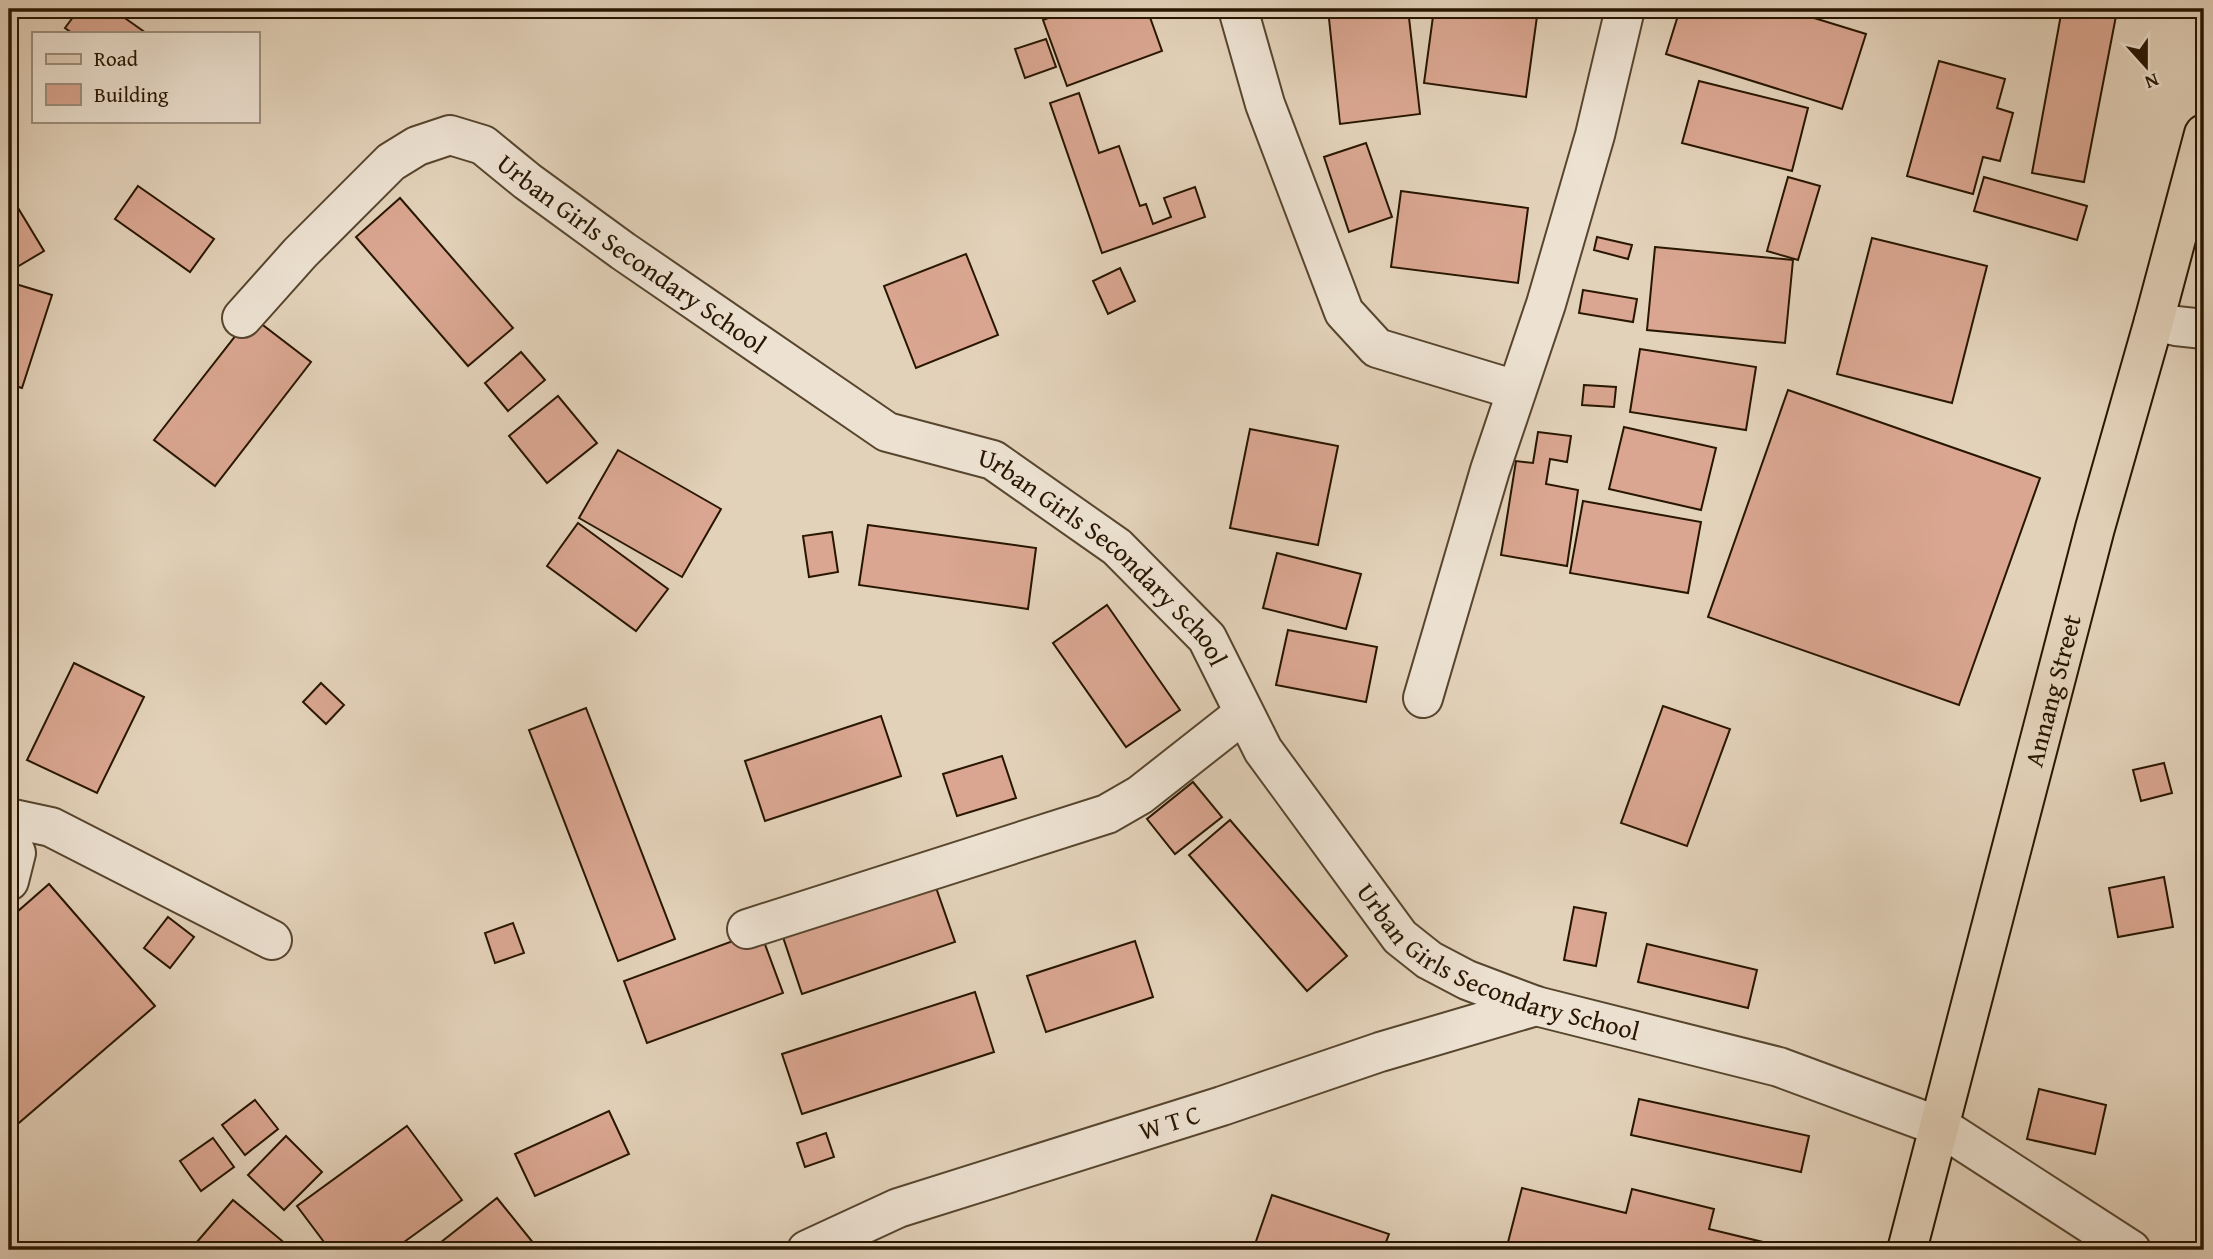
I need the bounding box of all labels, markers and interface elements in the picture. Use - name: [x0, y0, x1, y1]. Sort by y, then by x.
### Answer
- legend: [32, 32, 259, 122]
- north arrow: [2112, 32, 2182, 102]
- text: Road: [94, 43, 139, 74]
- text: N: [2141, 67, 2163, 97]
- text: Building: [94, 79, 169, 110]
- street label: Urban Girls Secondary School: [489, 144, 775, 363]
- street label: Urban Girls Secondary School: [974, 437, 1238, 672]
- street label: Annang Street: [2014, 610, 2091, 771]
- street label: Urban Girls Secondary School: [1347, 874, 1644, 1050]
- street label: W T C: [1134, 1094, 1205, 1150]

